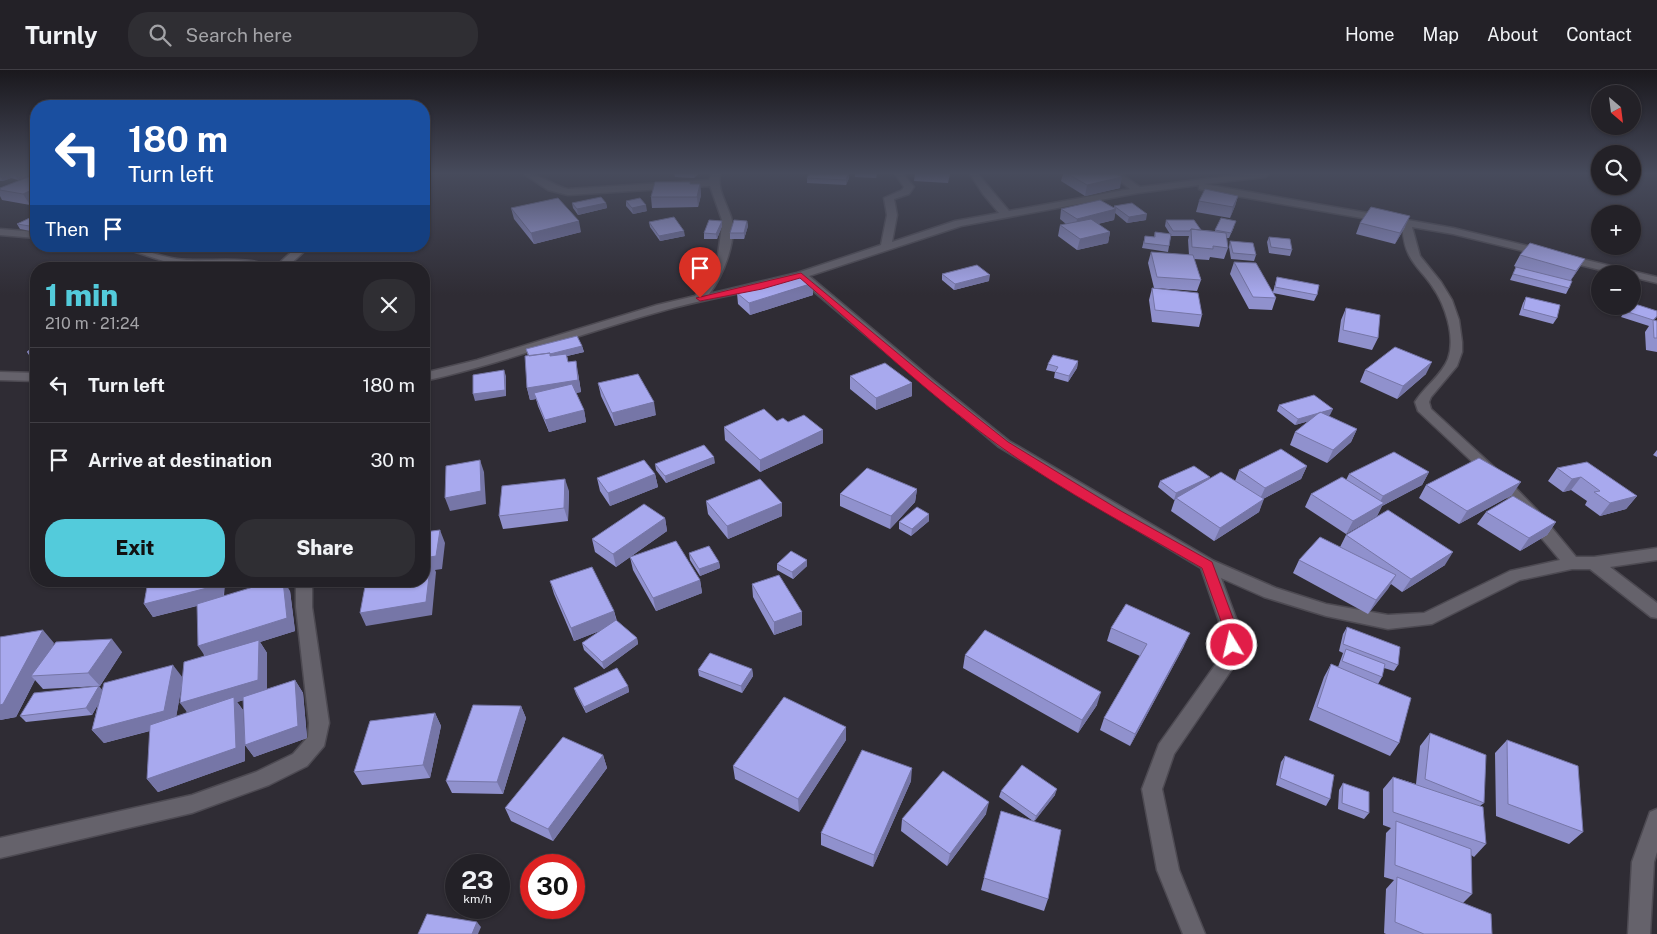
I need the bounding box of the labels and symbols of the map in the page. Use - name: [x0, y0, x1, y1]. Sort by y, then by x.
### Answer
- north arrow: [1591, 85, 1641, 135]
- pin: [679, 247, 721, 298]
- position arrow: [1205, 618, 1257, 670]
- speed limit sign: 30: [520, 854, 585, 919]

